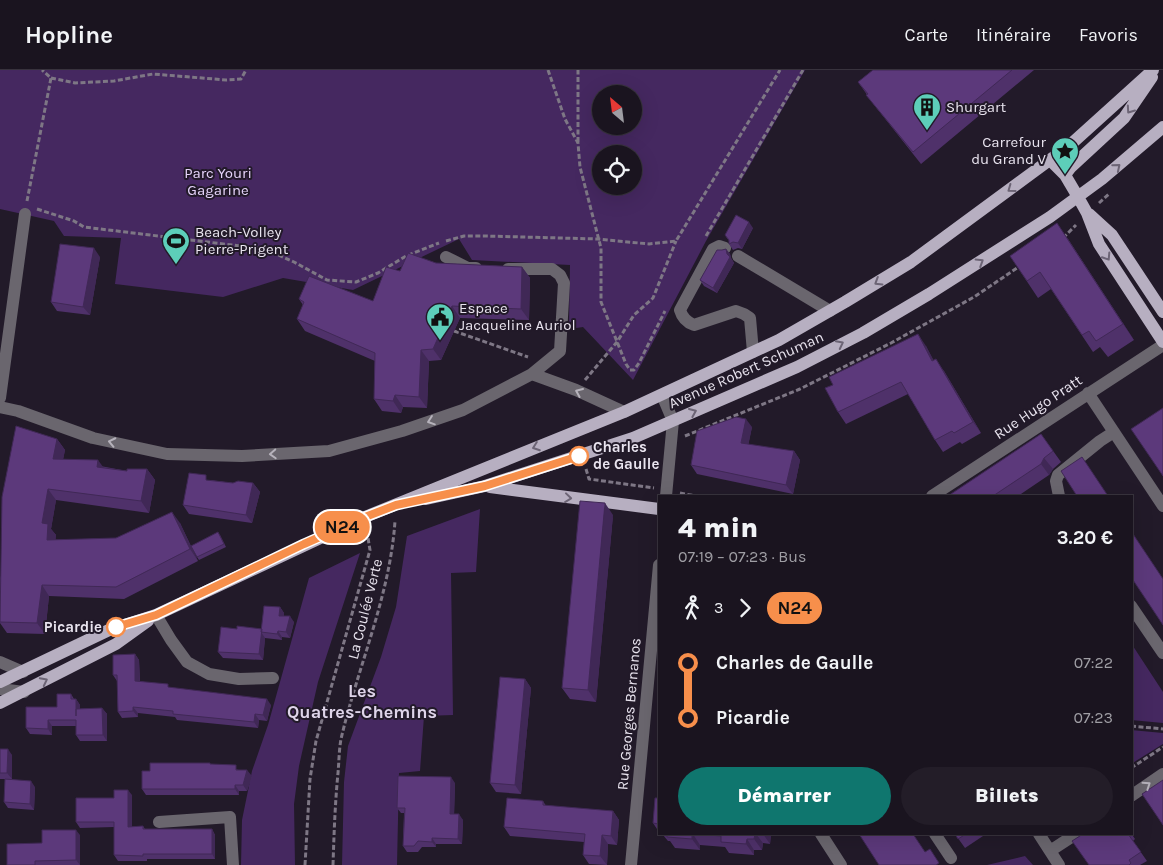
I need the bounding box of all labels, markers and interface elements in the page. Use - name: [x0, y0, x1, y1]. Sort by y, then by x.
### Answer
- text: Hopline: [25, 21, 113, 49]
- text: Carte: [905, 24, 948, 46]
- text: Itinéraire: [976, 24, 1051, 46]
- text: Favoris: [1079, 24, 1138, 46]
- north arrow: [592, 85, 642, 135]
- map controls: [592, 85, 642, 195]
- building icon: Shurgart: [912, 92, 942, 131]
- place label: Shurgart: [946, 98, 1007, 116]
- one-way arrow: [1127, 104, 1136, 114]
- place label: Carrefour du Grand V: [971, 133, 1047, 168]
- place icon: Carrefour du Grand V: [1050, 136, 1080, 175]
- button: locate: [592, 145, 642, 195]
- one-way arrow: [1111, 163, 1120, 172]
- park label: Parc Youri Gagarine: [184, 164, 252, 199]
- one-way arrow: [1007, 183, 1017, 192]
- place label: Beach-Volley Pierre-Prigent: [195, 223, 289, 258]
- sports icon: Beach-Volley Pierre-Prigent: [161, 226, 191, 265]
- one-way arrow: [1101, 252, 1110, 261]
- one-way arrow: [975, 258, 984, 268]
- one-way arrow: [874, 276, 883, 286]
- place label: Espace Jacqueline Auriol: [459, 299, 576, 334]
- public building icon: Espace Jacqueline Auriol: [425, 302, 455, 341]
- street label: Avenue Robert Schuman: [666, 328, 826, 412]
- one-way arrow: [835, 340, 844, 350]
- street label: Rue Hugo Pratt: [991, 371, 1086, 443]
- one-way arrow: [576, 387, 584, 397]
- one-way arrow: [688, 407, 697, 418]
- one-way arrow: [427, 415, 436, 425]
- one-way arrow: [107, 437, 116, 448]
- place label: Charles de Gaulle: [593, 438, 659, 473]
- one-way arrow: [532, 441, 541, 451]
- marker: Charles de Gaulle: [569, 446, 589, 466]
- one-way arrow: [268, 449, 276, 460]
- one-way arrow: [564, 492, 572, 503]
- line badge: N24: [313, 511, 371, 543]
- text: 4 min: [678, 511, 758, 544]
- text: N24: [325, 516, 359, 538]
- text: 3.20 €: [1057, 527, 1113, 549]
- text: 07:19 – 07:23 · Bus: [678, 547, 806, 566]
- street label: La Coulée Verte: [344, 557, 386, 661]
- icon: walk: [678, 594, 706, 622]
- icon: forward: [731, 594, 759, 622]
- text: N24: [777, 597, 812, 619]
- text: 3: [714, 598, 723, 617]
- marker: Picardie: [106, 617, 126, 637]
- place label: Picardie: [44, 618, 102, 636]
- street label: Rue Georges Bernanos: [613, 637, 645, 791]
- text: Charles de Gaulle: [716, 652, 873, 674]
- text: 07:22: [1074, 653, 1113, 672]
- one-way arrow: [39, 677, 48, 688]
- district label: Les Quatres-Chemins: [287, 680, 437, 723]
- text: Picardie: [716, 707, 790, 729]
- text: 07:23: [1074, 708, 1113, 727]
- button: Démarrer: [678, 767, 891, 825]
- button: Billets: [901, 767, 1113, 825]
- one-way arrow: [1141, 782, 1151, 791]

